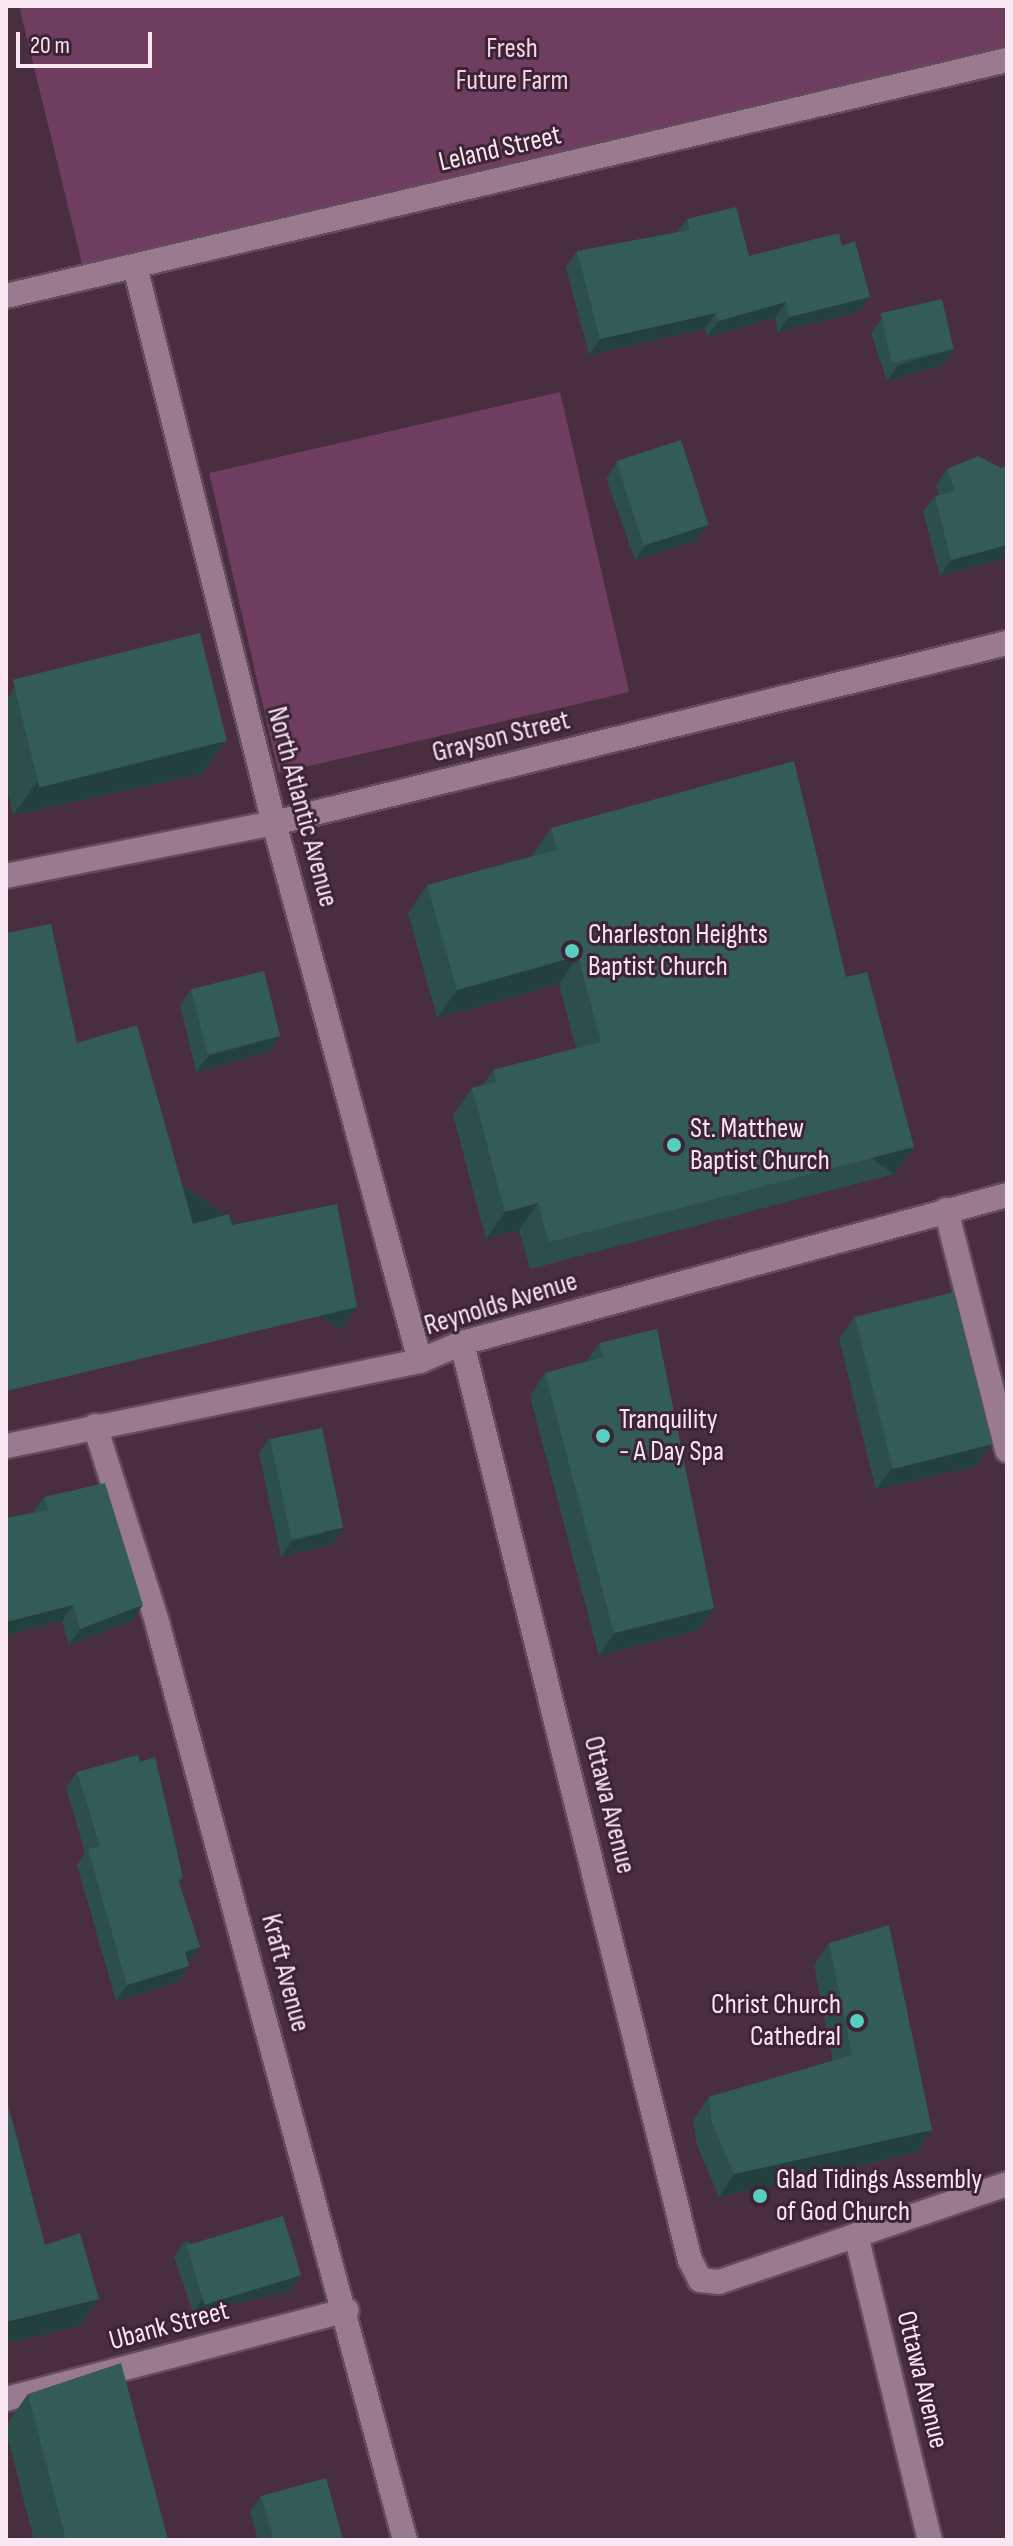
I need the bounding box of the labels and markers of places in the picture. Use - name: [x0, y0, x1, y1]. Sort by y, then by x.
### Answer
- place label: Charleston Heights Baptist Church: [588, 918, 768, 984]
- marker: Charleston Heights Baptist Church: [563, 942, 581, 960]
- place label: St. Matthew Baptist Church: [690, 1112, 830, 1178]
- marker: St. Matthew Baptist Church: [665, 1136, 683, 1154]
- place label: Tranquility - A Day Spa: [619, 1403, 724, 1469]
- marker: Tranquility - A Day Spa: [594, 1427, 612, 1445]
- place label: Christ Church Cathedral: [711, 1988, 841, 2054]
- marker: Christ Church Cathedral: [848, 2012, 866, 2030]
- place label: Glad Tidings Assembly of God Church: [776, 2163, 982, 2229]
- marker: Glad Tidings Assembly of God Church: [751, 2187, 769, 2205]

